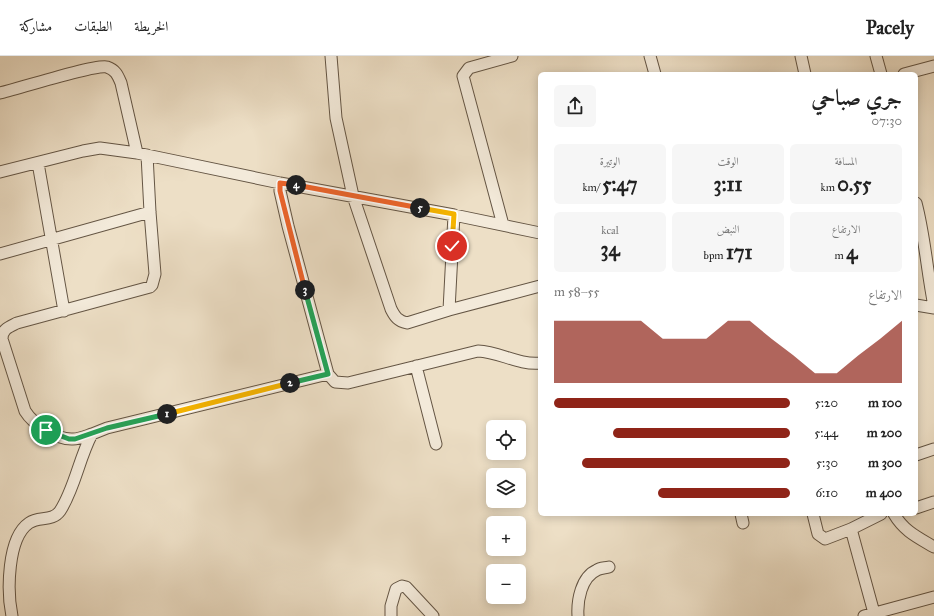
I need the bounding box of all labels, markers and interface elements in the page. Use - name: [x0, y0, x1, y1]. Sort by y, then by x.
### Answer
- text: Pacely: [866, 16, 914, 39]
- text: مشاركة: [20, 18, 52, 35]
- text: الطبقات: [74, 18, 112, 35]
- text: الخريطة: [134, 18, 168, 35]
- text: جري صباحي: [811, 84, 902, 111]
- button: share: [554, 85, 596, 127]
- text: 07:30: [871, 113, 902, 129]
- text: الوتيرة: [600, 155, 620, 168]
- text: الوقت: [717, 155, 739, 168]
- text: المسافة: [835, 155, 857, 168]
- text: 5:47: [602, 172, 637, 196]
- text: 3:11: [714, 172, 742, 196]
- text: 0.55: [837, 172, 871, 196]
- pin: 4: [286, 175, 306, 195]
- text: 4: [293, 178, 299, 191]
- text: /km: [583, 181, 602, 194]
- text: km: [821, 181, 837, 194]
- pin: 5: [410, 198, 430, 218]
- text: 5: [417, 201, 423, 214]
- text: النبض: [717, 223, 739, 236]
- text: الارتفاع: [832, 223, 860, 236]
- text: kcal: [601, 224, 619, 237]
- pin: [435, 229, 469, 263]
- icon: check: [441, 235, 463, 257]
- text: 34: [600, 237, 620, 261]
- text: 171: [726, 240, 752, 264]
- text: 4: [846, 240, 857, 264]
- text: bpm: [704, 249, 726, 262]
- text: m: [835, 249, 846, 262]
- pin: 3: [295, 280, 315, 300]
- text: 3: [303, 283, 307, 296]
- text: 55–58 m: [554, 284, 600, 300]
- text: الارتفاع: [868, 287, 902, 303]
- pin: 2: [280, 373, 300, 393]
- text: 2: [287, 376, 293, 389]
- text: 5:20: [815, 395, 838, 411]
- text: 100 m: [868, 395, 902, 411]
- pin: 1: [157, 404, 177, 424]
- text: 1: [165, 407, 169, 420]
- pin: [29, 413, 63, 447]
- icon: arrive: [35, 419, 57, 441]
- map controls: [486, 420, 526, 604]
- button: locate: [486, 420, 526, 460]
- text: 5:44: [814, 425, 838, 441]
- text: 200 m: [867, 425, 902, 441]
- text: 5:30: [816, 455, 838, 471]
- text: 300 m: [868, 455, 902, 471]
- button: layers: [486, 468, 526, 508]
- text: 6:10: [815, 485, 838, 501]
- text: 400 m: [866, 485, 902, 501]
- button: +: [486, 516, 526, 556]
- button: −: [486, 564, 526, 604]

